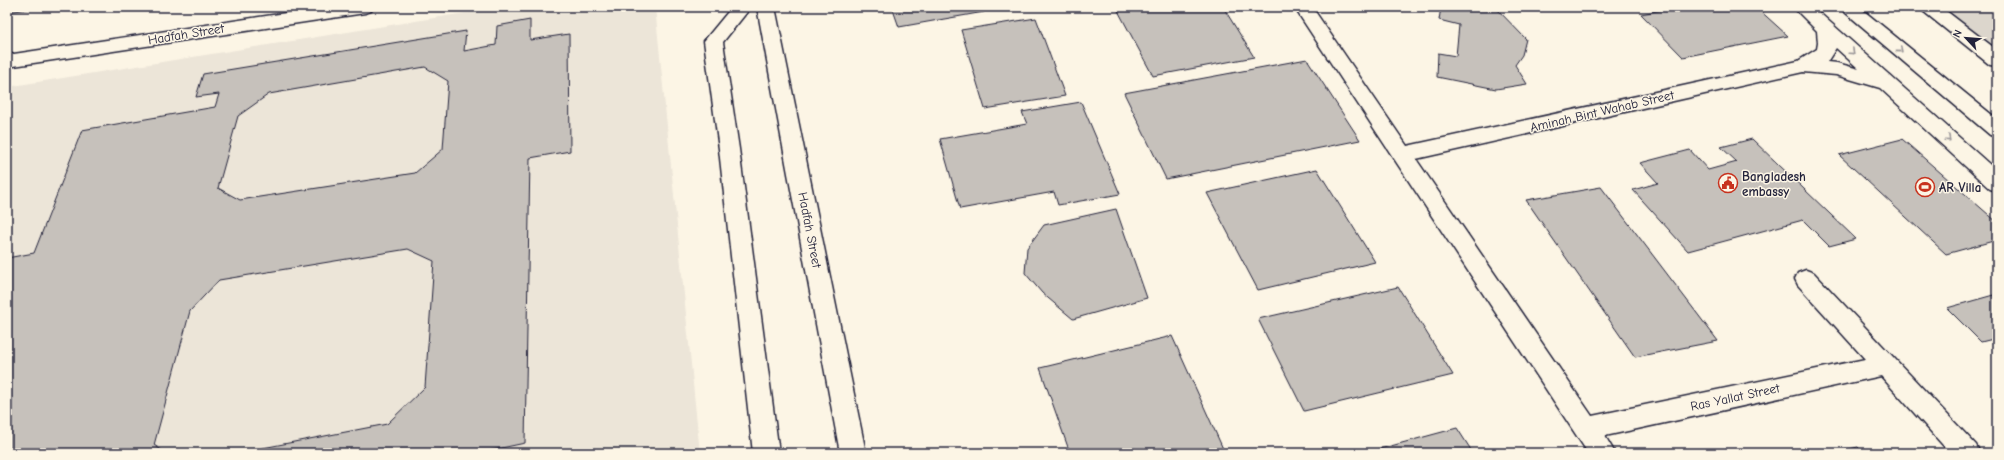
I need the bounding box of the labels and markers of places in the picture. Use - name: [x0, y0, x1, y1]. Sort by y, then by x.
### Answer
- place label: Bangladesh embassy: [1742, 169, 1806, 199]
- public building icon: Bangladesh embassy: [1717, 172, 1739, 194]
- sports icon: AR Villa: [1914, 176, 1936, 198]
- place label: AR Villa: [1939, 180, 1981, 195]

